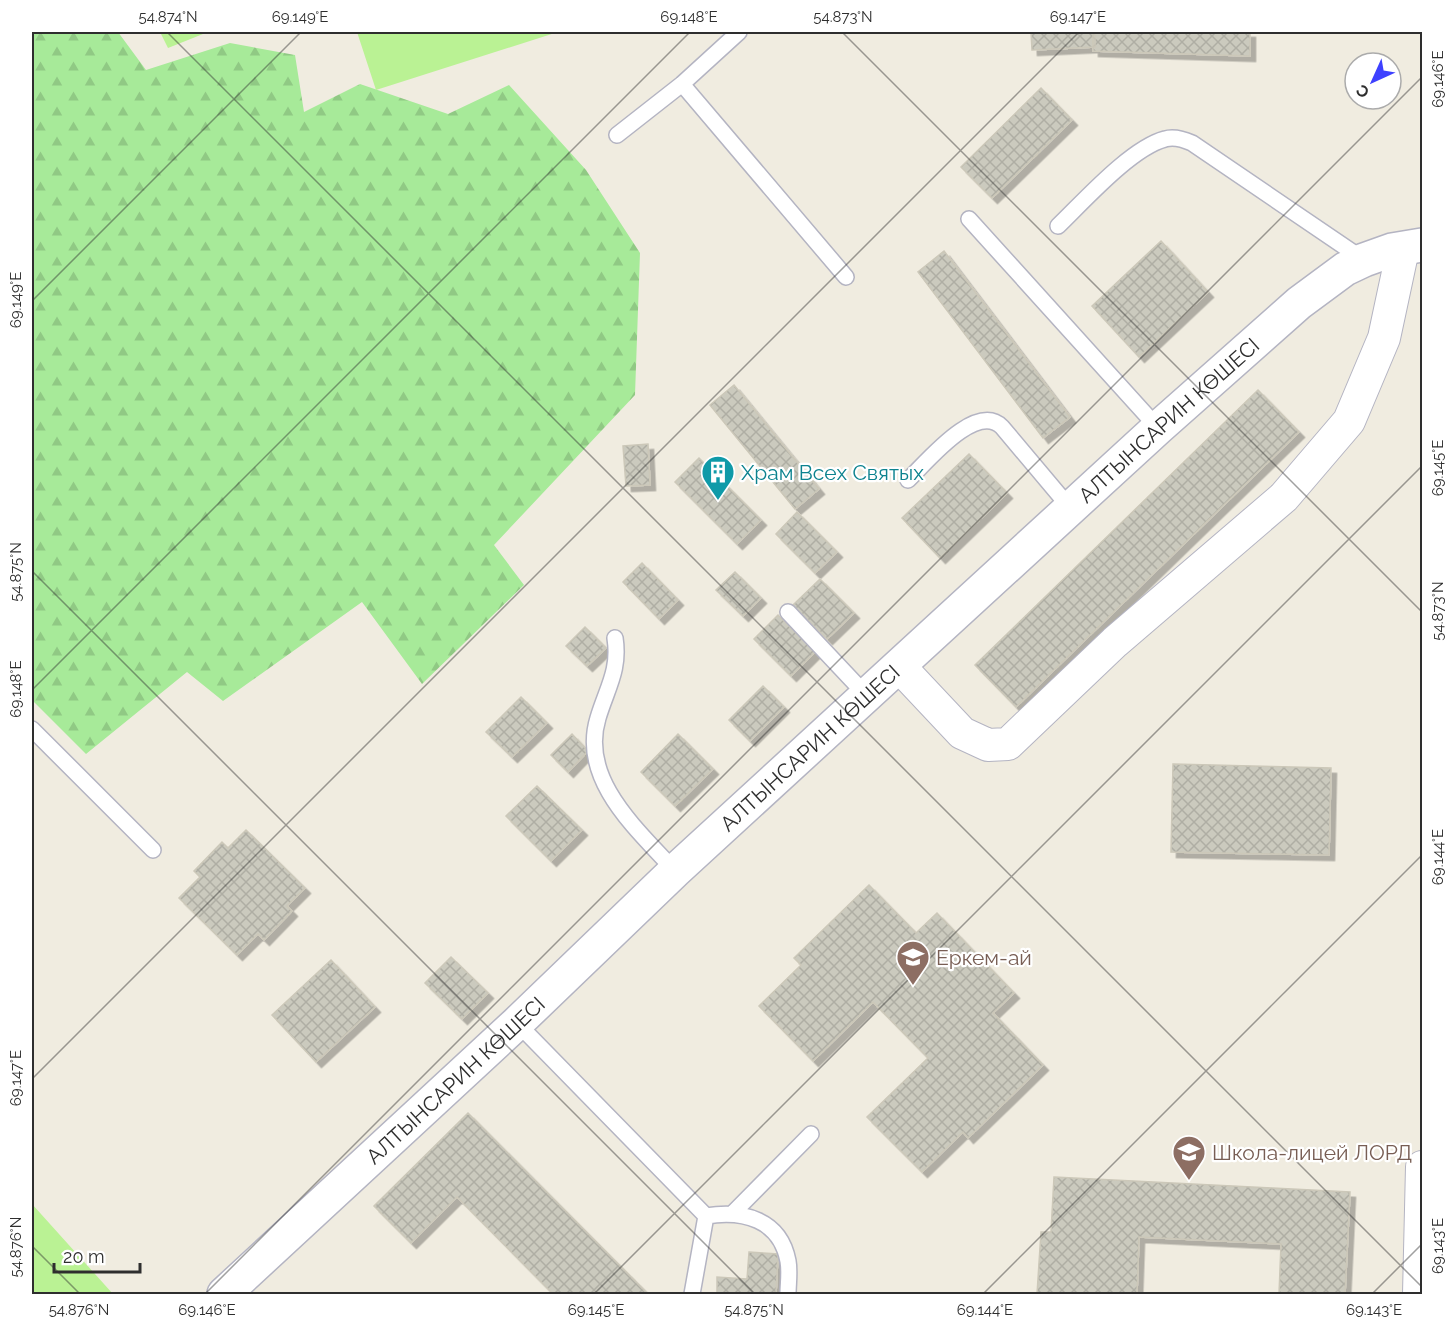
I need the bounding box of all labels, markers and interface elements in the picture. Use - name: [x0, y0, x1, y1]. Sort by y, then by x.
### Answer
- text: 54.874°N: [139, 8, 197, 26]
- text: 69.149°E: [272, 8, 328, 26]
- text: 69.148°E: [660, 8, 718, 26]
- text: 54.873°N: [813, 8, 873, 26]
- text: 69.147°E: [1050, 8, 1106, 26]
- text: 69.146°E: [1429, 50, 1447, 108]
- north arrow: [1343, 51, 1403, 111]
- text: С: [1352, 81, 1373, 102]
- text: 69.149°E: [7, 272, 25, 328]
- street label: АЛТЫНСАРИН КӨШЕСІ: [1073, 332, 1264, 508]
- text: 69.145°E: [1429, 440, 1447, 496]
- building icon: Храм Всех Святых: [700, 454, 736, 501]
- place label: Храм Всех Святых: [741, 460, 924, 485]
- text: 54.875°N: [7, 542, 25, 602]
- text: 54.873°N: [1429, 581, 1447, 641]
- street label: АЛТЫНСАРИН КӨШЕСІ: [715, 659, 904, 836]
- text: 69.148°E: [7, 660, 25, 718]
- text: 69.144°E: [1429, 829, 1447, 885]
- school or university icon: Еркем-ай: [895, 939, 931, 986]
- place label: Еркем-ай: [936, 945, 1032, 970]
- street label: АЛТЫНСАРИН КӨШЕСІ: [361, 991, 550, 1169]
- text: 69.147°E: [7, 1050, 25, 1106]
- school or university icon: Школа-лицей ЛОРД: [1171, 1134, 1207, 1181]
- place label: Школа-лицей ЛОРД: [1212, 1140, 1412, 1165]
- text: 54.876°N: [7, 1217, 25, 1277]
- text: 69.143°E: [1429, 1218, 1447, 1274]
- scale bar: [54, 1236, 140, 1274]
- text: 20 m: [63, 1246, 105, 1267]
- text: 54.876°N: [49, 1301, 109, 1319]
- text: 69.146°E: [178, 1301, 236, 1319]
- text: 69.145°E: [568, 1301, 624, 1319]
- text: 54.875°N: [724, 1301, 784, 1319]
- text: 69.144°E: [957, 1301, 1013, 1319]
- text: 69.143°E: [1346, 1301, 1402, 1319]

